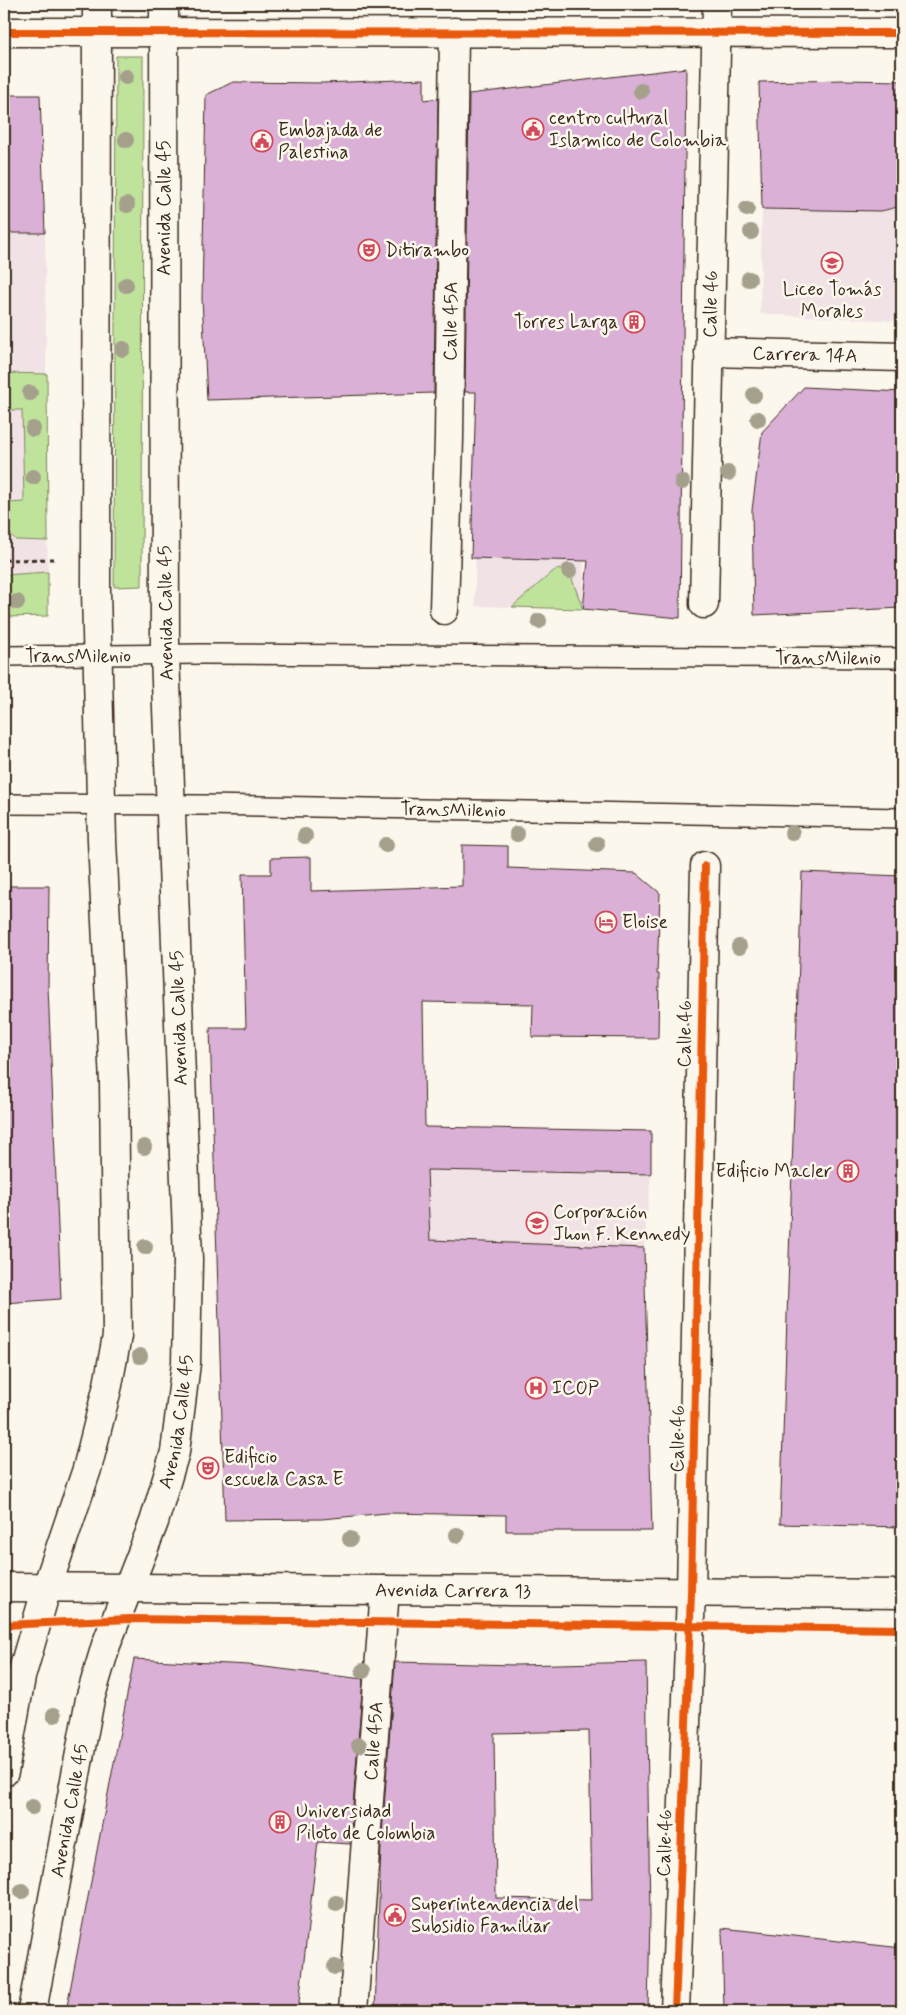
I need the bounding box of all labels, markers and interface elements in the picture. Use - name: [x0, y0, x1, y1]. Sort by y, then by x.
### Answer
- place label: centro cultural Islamico de Colombia: [549, 106, 727, 153]
- public building icon: centro cultural Islamico de Colombia: [521, 117, 545, 141]
- place label: Embajada de Palestina: [278, 118, 383, 165]
- public building icon: Embajada de Palestina: [250, 129, 274, 153]
- street label: Avenida Calle 45: [152, 140, 177, 276]
- theatre icon: Ditirambo: [357, 238, 381, 262]
- place label: Ditirambo: [385, 238, 469, 263]
- school or university icon: Liceo Tomás Morales: [820, 251, 844, 275]
- street label: Calle 46: [697, 270, 724, 338]
- place label: Liceo Tomás Morales: [783, 277, 882, 324]
- street label: Calle 45A: [437, 281, 463, 361]
- place label: Torres Larga: [514, 310, 618, 336]
- building icon: Torres Larga: [622, 310, 646, 334]
- street label: Carrera 14A: [752, 341, 858, 368]
- street label: Avenida Calle 45: [152, 545, 180, 681]
- street label: TransMilenio: [25, 644, 131, 669]
- street label: TransMilenio: [775, 646, 881, 671]
- street label: TransMilenio: [400, 797, 506, 823]
- hotel icon: Eloise: [594, 910, 618, 934]
- place label: Eloise: [622, 910, 668, 935]
- street label: Avenida Calle 45: [164, 950, 194, 1086]
- street label: Calle 46: [672, 1000, 698, 1068]
- place label: Edificio Macler: [716, 1159, 832, 1184]
- building icon: Edificio Macler: [836, 1159, 860, 1183]
- place label: Corporación Jhon F. Kennedy: [553, 1200, 690, 1247]
- school or university icon: Corporación Jhon F. Kennedy: [525, 1211, 549, 1235]
- street label: Avenida Calle 45: [152, 1354, 199, 1492]
- hospital icon: ICOP: [524, 1376, 548, 1400]
- place label: ICOP: [552, 1376, 599, 1401]
- street label: Calle 46: [665, 1405, 691, 1473]
- place label: Edificio escuela Casa E: [224, 1445, 344, 1492]
- theatre icon: Edificio escuela Casa E: [196, 1456, 220, 1480]
- street label: Avenida Carrera 13: [375, 1577, 531, 1604]
- street label: Calle 45A: [358, 1700, 389, 1781]
- street label: Avenida Calle 45: [45, 1742, 94, 1879]
- place label: Universidad Piloto de Colombia: [296, 1799, 436, 1846]
- street label: Calle 46: [651, 1809, 679, 1877]
- building icon: Universidad Piloto de Colombia: [268, 1810, 292, 1834]
- place label: Superintendencia del Subsidio Familiar: [411, 1892, 579, 1939]
- public building icon: Superintendencia del Subsidio Familiar: [383, 1903, 407, 1927]

